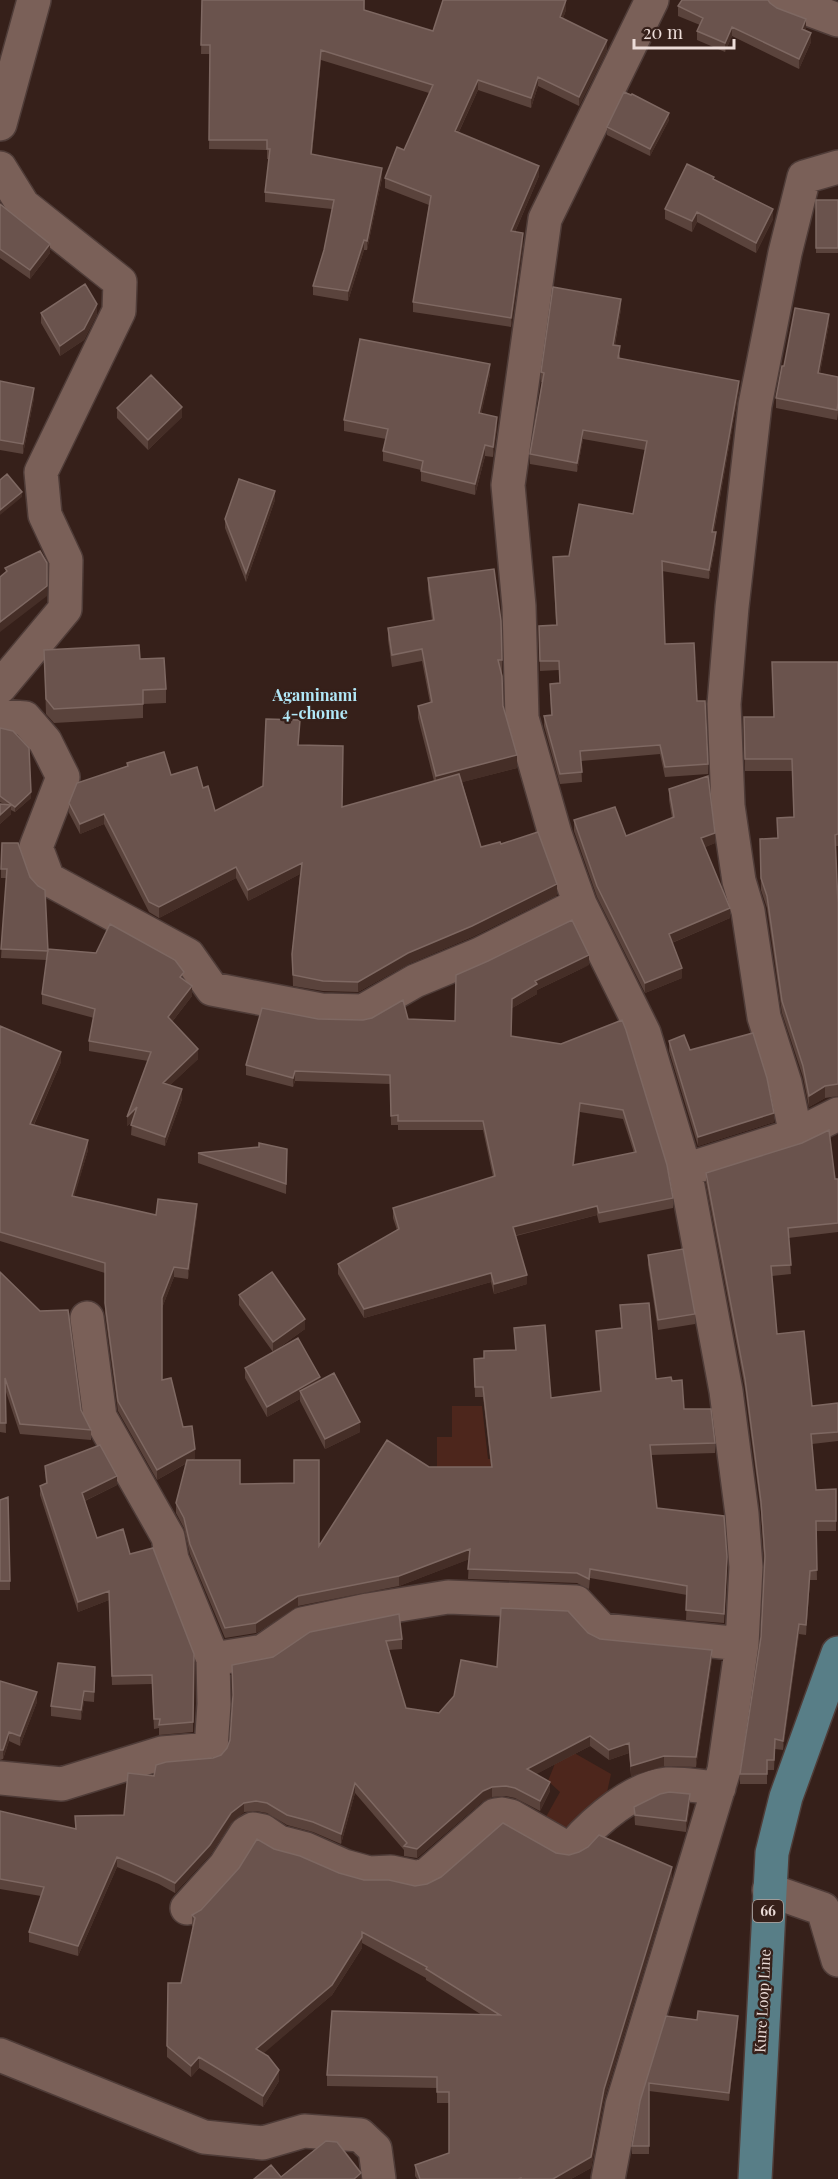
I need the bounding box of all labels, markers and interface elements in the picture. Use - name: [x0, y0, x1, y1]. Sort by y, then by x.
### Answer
- scale bar: [634, 12, 734, 50]
- text: 20 m: [643, 20, 683, 44]
- district label: Agaminami 4-chome: [272, 684, 357, 723]
- road number: 66: [753, 1900, 783, 1922]
- street label: Kure Loop Line: [749, 1949, 775, 2053]

